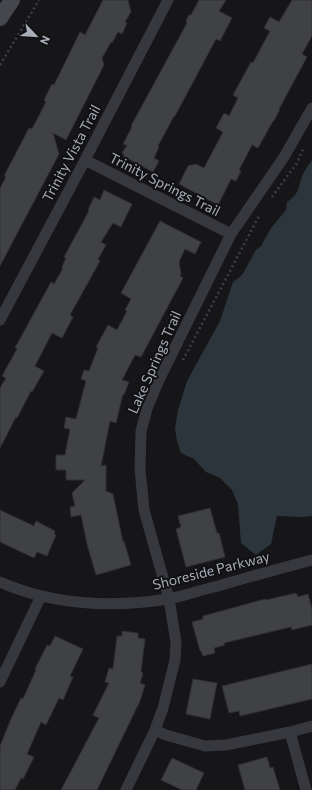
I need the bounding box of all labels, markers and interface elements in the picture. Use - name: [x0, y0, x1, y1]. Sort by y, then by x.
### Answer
- north arrow: [16, 16, 56, 56]
- text: N: [38, 34, 53, 47]
- street label: Trinity Vista Trail: [38, 102, 104, 204]
- street label: Trinity Springs Trail: [107, 149, 223, 219]
- street label: Lake Springs Trail: [124, 308, 184, 416]
- street label: Shoreside Parkway: [151, 547, 271, 593]

